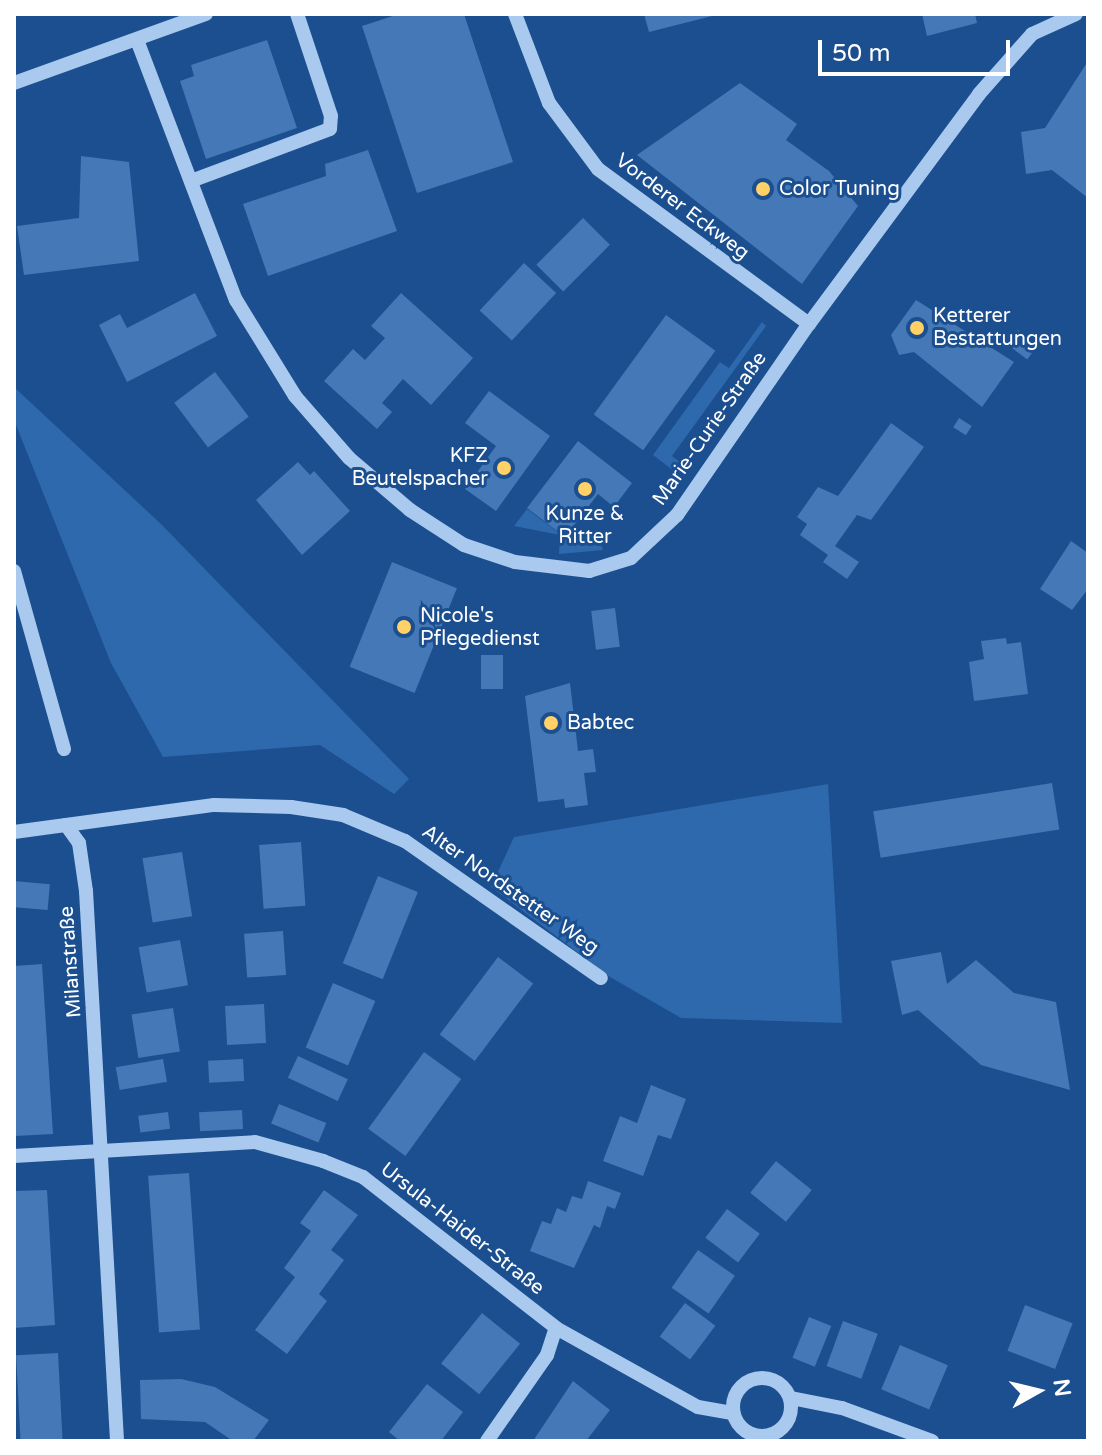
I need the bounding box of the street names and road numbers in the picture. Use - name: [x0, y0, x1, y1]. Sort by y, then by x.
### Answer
- street label: Vorderer Eckweg: [610, 149, 754, 265]
- street label: Marie-Curie-Straße: [648, 348, 772, 510]
- street label: Alter Nordstetter Weg: [417, 820, 603, 960]
- street label: Milanstraße: [55, 905, 87, 1019]
- street label: Ursula-Haider-Straße: [375, 1158, 549, 1300]

